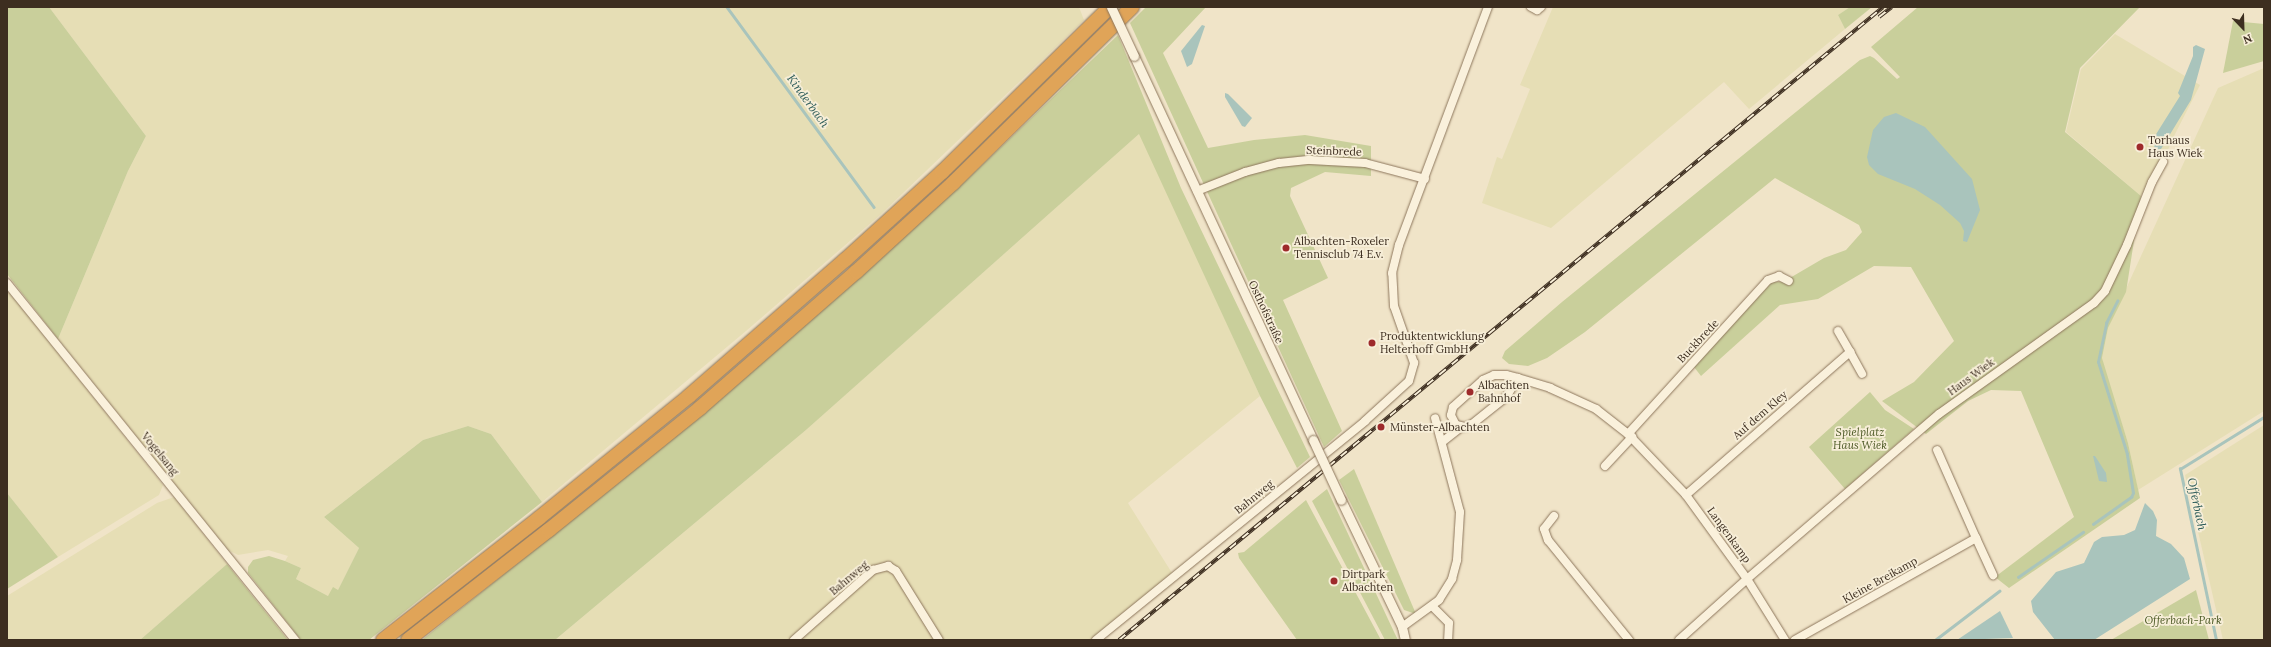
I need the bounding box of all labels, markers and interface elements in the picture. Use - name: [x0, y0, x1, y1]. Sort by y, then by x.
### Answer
- north arrow: [2223, 8, 2263, 48]
- text: N: [2241, 31, 2254, 47]
- water label: Kinderbach: [784, 72, 832, 130]
- place label: Torhaus Haus Wiek: [2148, 134, 2202, 160]
- marker: Torhaus Haus Wiek: [2135, 142, 2145, 152]
- street label: Steinbrede: [1306, 143, 1362, 159]
- place label: Albachten-Roxeler Tennisclub 74 E.v.: [1294, 235, 1389, 261]
- marker: Albachten-Roxeler Tennisclub 74 E.v.: [1281, 243, 1291, 253]
- street label: Osthofstraße: [1246, 278, 1286, 346]
- street label: Buckbrede: [1675, 317, 1721, 365]
- place label: Produktentwicklung Helterhoff GmbH: [1380, 330, 1484, 356]
- marker: Produktentwicklung Helterhoff GmbH: [1367, 338, 1377, 348]
- street label: Haus Wiek: [1945, 356, 1997, 398]
- place label: Albachten Bahnhof: [1478, 379, 1529, 405]
- marker: Albachten Bahnhof: [1465, 387, 1475, 397]
- street label: Auf dem Kley: [1730, 388, 1790, 442]
- place label: Münster-Albachten: [1390, 420, 1490, 434]
- marker: Münster-Albachten: [1375, 421, 1387, 433]
- park label: Spielplatz Haus Wiek: [1833, 426, 1887, 452]
- street label: Vogelsang: [139, 430, 181, 478]
- water label: Offerbach: [2184, 476, 2210, 532]
- street label: Bahnweg: [1232, 477, 1276, 517]
- street label: Langenkamp: [1704, 505, 1754, 565]
- street label: Kleine Breikamp: [1840, 554, 1920, 606]
- street label: Bahnweg: [827, 558, 871, 598]
- place label: Dirtpark Albachten: [1342, 568, 1393, 594]
- marker: Dirtpark Albachten: [1329, 576, 1339, 586]
- park label: Offerbach-Park: [2144, 613, 2222, 627]

